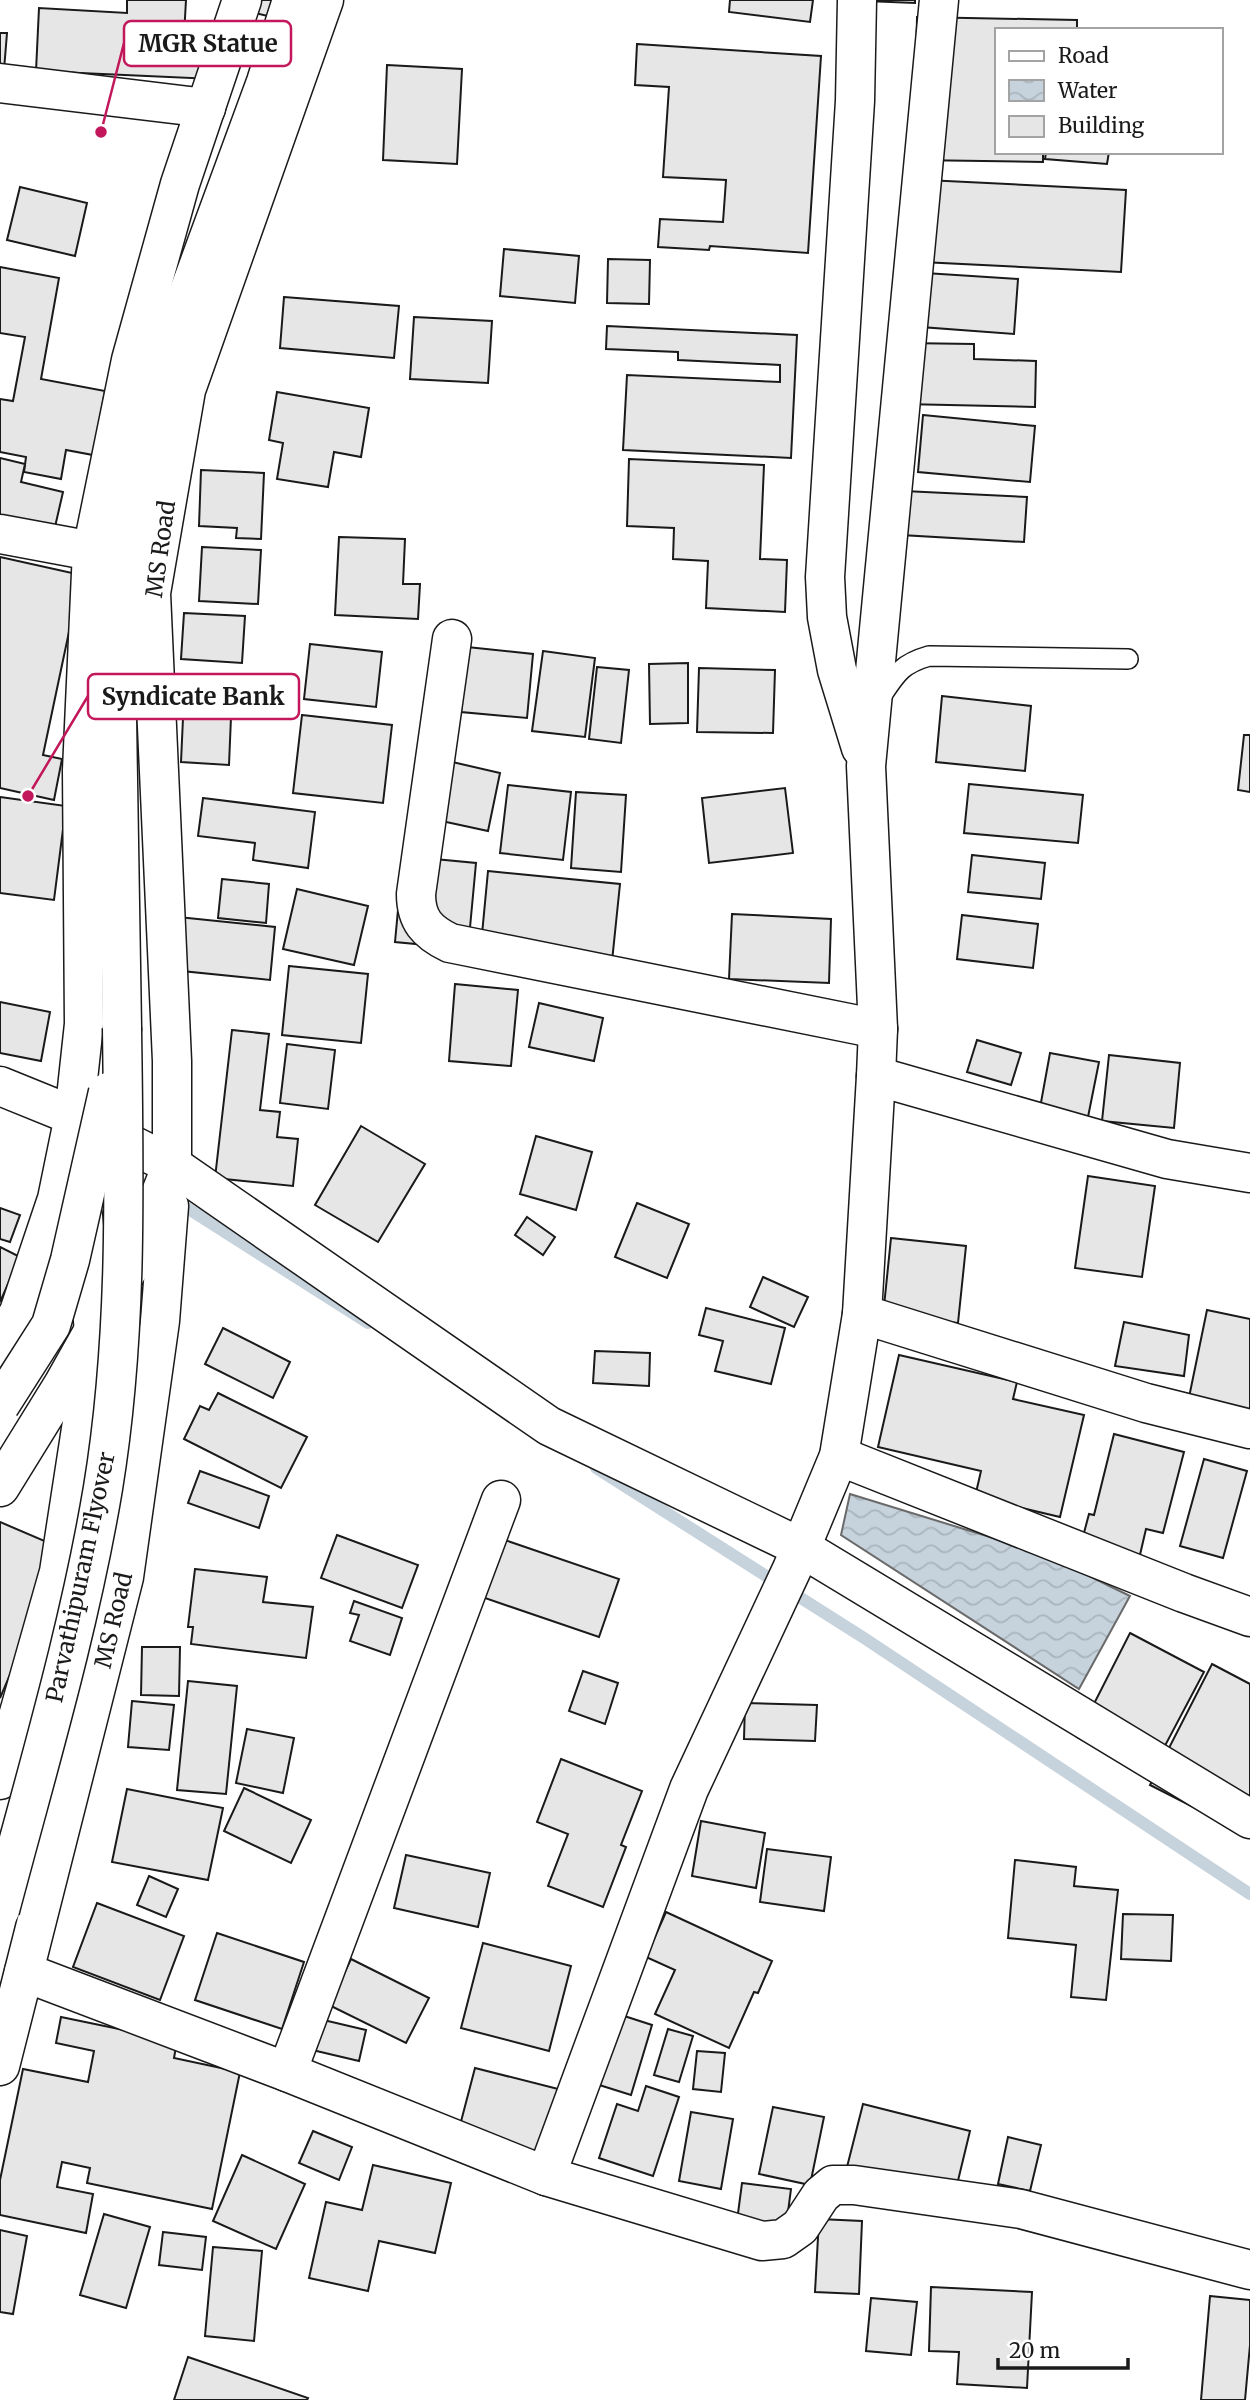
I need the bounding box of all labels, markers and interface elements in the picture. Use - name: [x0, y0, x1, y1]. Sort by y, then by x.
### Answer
- callout: MGR Statue: [124, 21, 291, 66]
- text: MGR Statue: [138, 28, 278, 59]
- legend: [995, 28, 1222, 154]
- text: Road: [1058, 42, 1109, 69]
- text: Water: [1057, 77, 1117, 104]
- text: Building: [1058, 112, 1145, 139]
- street label: MS Road: [139, 499, 181, 599]
- callout: Syndicate Bank: [88, 674, 299, 719]
- text: Syndicate Bank: [101, 681, 285, 712]
- street label: Parvathipuram Flyover: [39, 1449, 121, 1705]
- street label: MS Road: [88, 1569, 138, 1671]
- scale bar: [998, 2326, 1128, 2370]
- text: 20 m: [1009, 2337, 1061, 2364]

